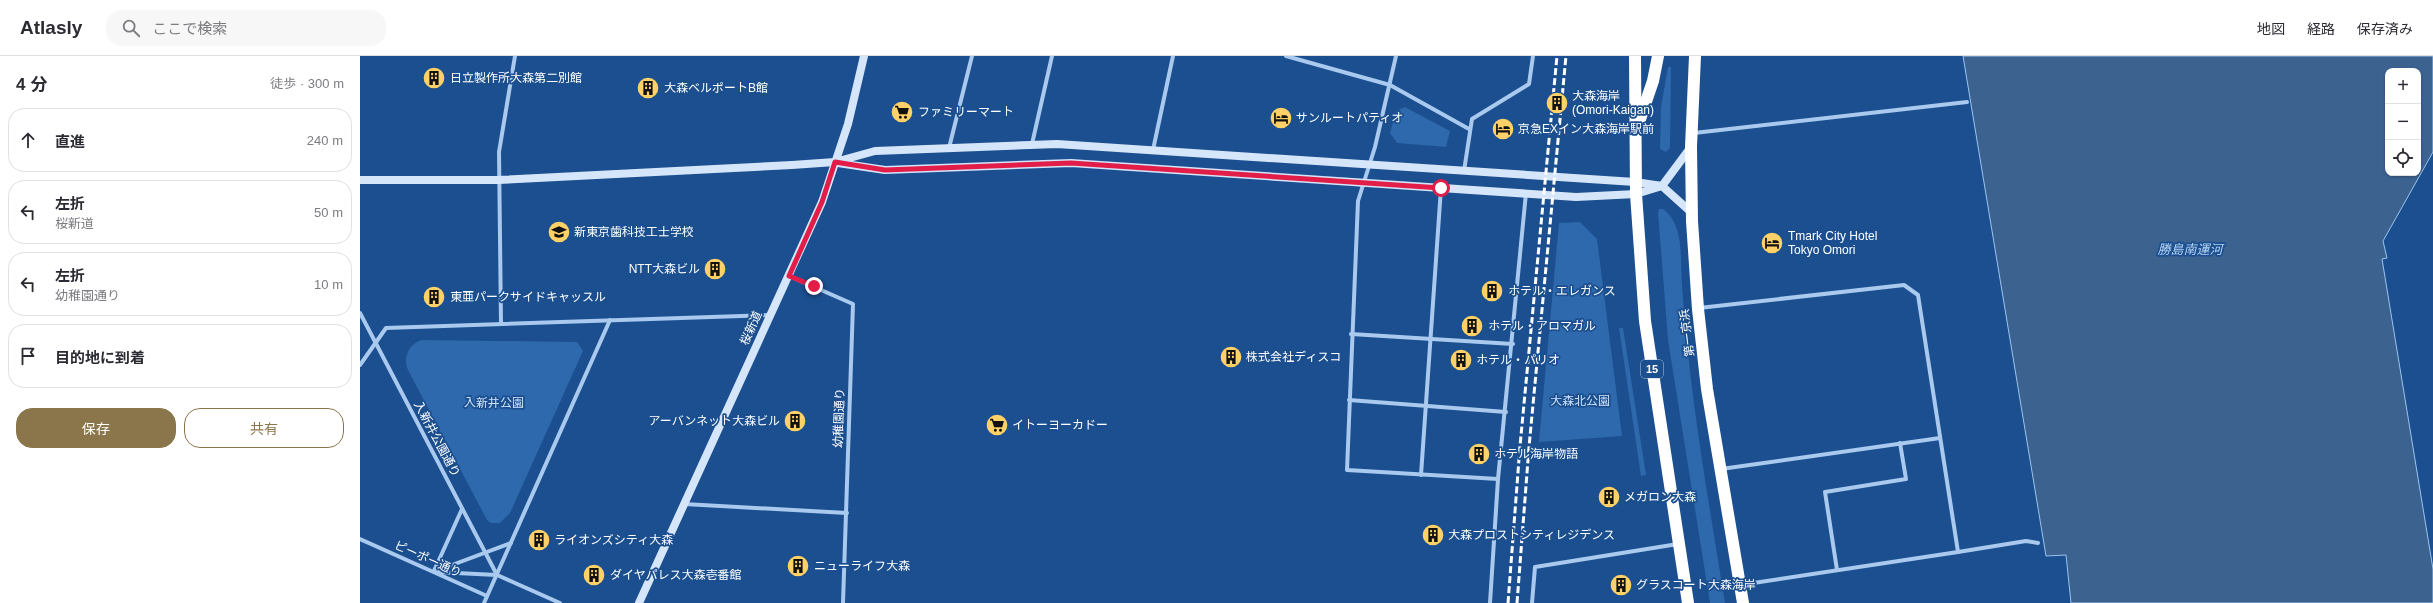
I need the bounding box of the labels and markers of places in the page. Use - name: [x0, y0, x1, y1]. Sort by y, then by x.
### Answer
- building icon: 日立製作所大森第二別館: [421, 65, 447, 91]
- place label: 日立製作所大森第二別館: [450, 71, 582, 85]
- building icon: 大森ベルポートB館: [635, 75, 661, 101]
- place label: 大森ベルポートB館: [664, 81, 768, 95]
- place label: 大森海岸 (Omori-Kaigan): [1572, 89, 1654, 117]
- building icon: 大森海岸 (Omori-Kaigan): [1544, 90, 1570, 116]
- supermarket icon: ファミリーマート: [889, 99, 915, 125]
- place label: ファミリーマート: [918, 105, 1014, 119]
- hotel icon: サンルートパティオ: [1268, 105, 1294, 131]
- place label: サンルートパティオ: [1296, 111, 1403, 125]
- hotel icon: 京急EXイン大森海岸駅前: [1490, 116, 1516, 142]
- place label: 京急EXイン大森海岸駅前: [1518, 122, 1654, 136]
- school or university icon: 新東京歯科技工士学校: [546, 219, 572, 245]
- place label: 新東京歯科技工士学校: [574, 225, 694, 239]
- place label: Tmark City Hotel Tokyo Omori: [1788, 229, 1877, 257]
- hotel icon: Tmark City Hotel Tokyo Omori: [1759, 230, 1785, 256]
- building icon: NTT大森ビル: [702, 256, 728, 282]
- place label: NTT大森ビル: [629, 262, 700, 276]
- building icon: ホテル・エレガンス: [1479, 278, 1505, 304]
- building icon: 東亜パークサイドキャッスル: [421, 284, 447, 310]
- place label: ホテル・エレガンス: [1508, 284, 1616, 298]
- place label: 東亜パークサイドキャッスル: [450, 290, 606, 304]
- building icon: ホテル・アロマガル: [1459, 313, 1485, 339]
- place label: ホテル・アロマガル: [1488, 319, 1596, 333]
- building icon: 株式会社ディスコ: [1218, 344, 1244, 370]
- building icon: ホテル・パリオ: [1448, 347, 1474, 373]
- place label: 株式会社ディスコ: [1246, 350, 1341, 364]
- place label: ホテル・パリオ: [1476, 353, 1560, 367]
- building icon: アーバンネット大森ビル: [782, 408, 808, 434]
- supermarket icon: イトーヨーカドー: [984, 412, 1010, 438]
- place label: アーバンネット大森ビル: [648, 414, 780, 428]
- place label: イトーヨーカドー: [1012, 418, 1108, 432]
- building icon: ホテル海岸物語: [1466, 441, 1492, 467]
- place label: ホテル海岸物語: [1494, 447, 1578, 461]
- building icon: メガロン大森: [1596, 484, 1622, 510]
- place label: メガロン大森: [1624, 490, 1696, 504]
- building icon: 大森プロストシティレジデンス: [1420, 522, 1446, 548]
- building icon: ライオンズシティ大森: [526, 527, 552, 553]
- place label: 大森プロストシティレジデンス: [1448, 528, 1615, 542]
- place label: ライオンズシティ大森: [554, 533, 673, 547]
- building icon: ニューライフ大森: [785, 553, 811, 579]
- place label: ニューライフ大森: [814, 559, 910, 573]
- building icon: ダイヤパレス大森壱番館: [581, 562, 607, 588]
- place label: ダイヤパレス大森壱番館: [610, 568, 741, 582]
- building icon: グラスコート大森海岸: [1608, 572, 1634, 598]
- place label: グラスコート大森海岸: [1636, 578, 1756, 592]

